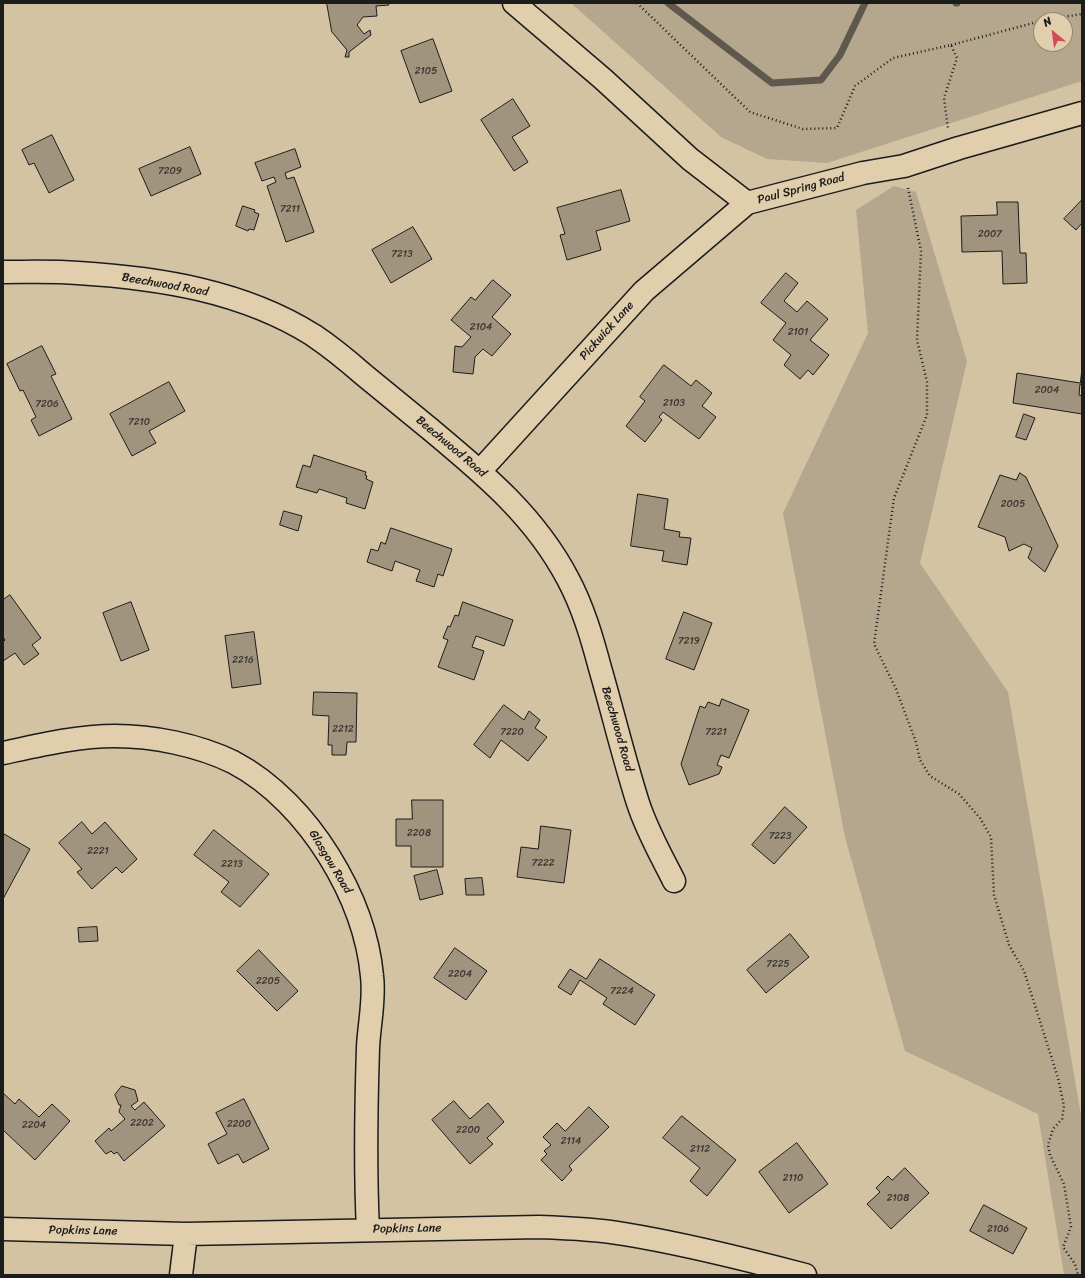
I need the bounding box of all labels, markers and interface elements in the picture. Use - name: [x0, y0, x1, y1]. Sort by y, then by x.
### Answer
- north arrow: [1033, 12, 1073, 52]
- text: N: [1039, 12, 1055, 32]
- house number: 2105: [415, 65, 437, 77]
- house number: 7209: [158, 165, 182, 177]
- street label: Paul Spring Road: [756, 170, 846, 208]
- house number: 7211: [280, 203, 300, 215]
- house number: 2007: [978, 228, 1002, 240]
- house number: 7213: [391, 248, 413, 260]
- street label: Beechwood Road: [121, 270, 209, 300]
- street label: Pickwick Lane: [577, 299, 637, 363]
- house number: 2104: [470, 321, 492, 333]
- house number: 2101: [788, 326, 808, 338]
- house number: 2004: [1035, 384, 1059, 396]
- house number: 2103: [663, 397, 685, 409]
- house number: 7206: [35, 398, 59, 410]
- street label: Beechwood Road: [413, 413, 489, 481]
- house number: 7210: [128, 416, 150, 428]
- house number: 2005: [1001, 498, 1025, 510]
- house number: 7219: [678, 635, 700, 647]
- house number: 2216: [232, 654, 254, 666]
- street label: Beechwood Road: [598, 685, 636, 773]
- house number: 2212: [332, 723, 354, 735]
- house number: 7220: [500, 726, 524, 738]
- house number: 7221: [705, 726, 727, 738]
- house number: 2208: [407, 827, 431, 839]
- street label: Glasgow Road: [305, 828, 355, 896]
- house number: 7223: [769, 830, 791, 842]
- house number: 2221: [87, 845, 109, 857]
- house number: 7222: [531, 857, 555, 869]
- house number: 2213: [221, 858, 243, 870]
- house number: 7225: [766, 958, 790, 970]
- house number: 2204: [448, 968, 472, 980]
- house number: 2205: [256, 975, 280, 987]
- house number: 7224: [610, 985, 634, 997]
- house number: 2202: [130, 1117, 154, 1129]
- house number: 2200: [227, 1118, 251, 1130]
- house number: 2204: [22, 1119, 46, 1131]
- house number: 2200: [456, 1124, 480, 1136]
- house number: 2114: [561, 1135, 581, 1147]
- house number: 2112: [690, 1143, 710, 1155]
- house number: 2110: [783, 1172, 803, 1184]
- house number: 2108: [887, 1192, 909, 1204]
- street label: Popkins Lane: [372, 1221, 442, 1237]
- street label: Popkins Lane: [48, 1223, 118, 1239]
- house number: 2106: [987, 1223, 1009, 1235]

